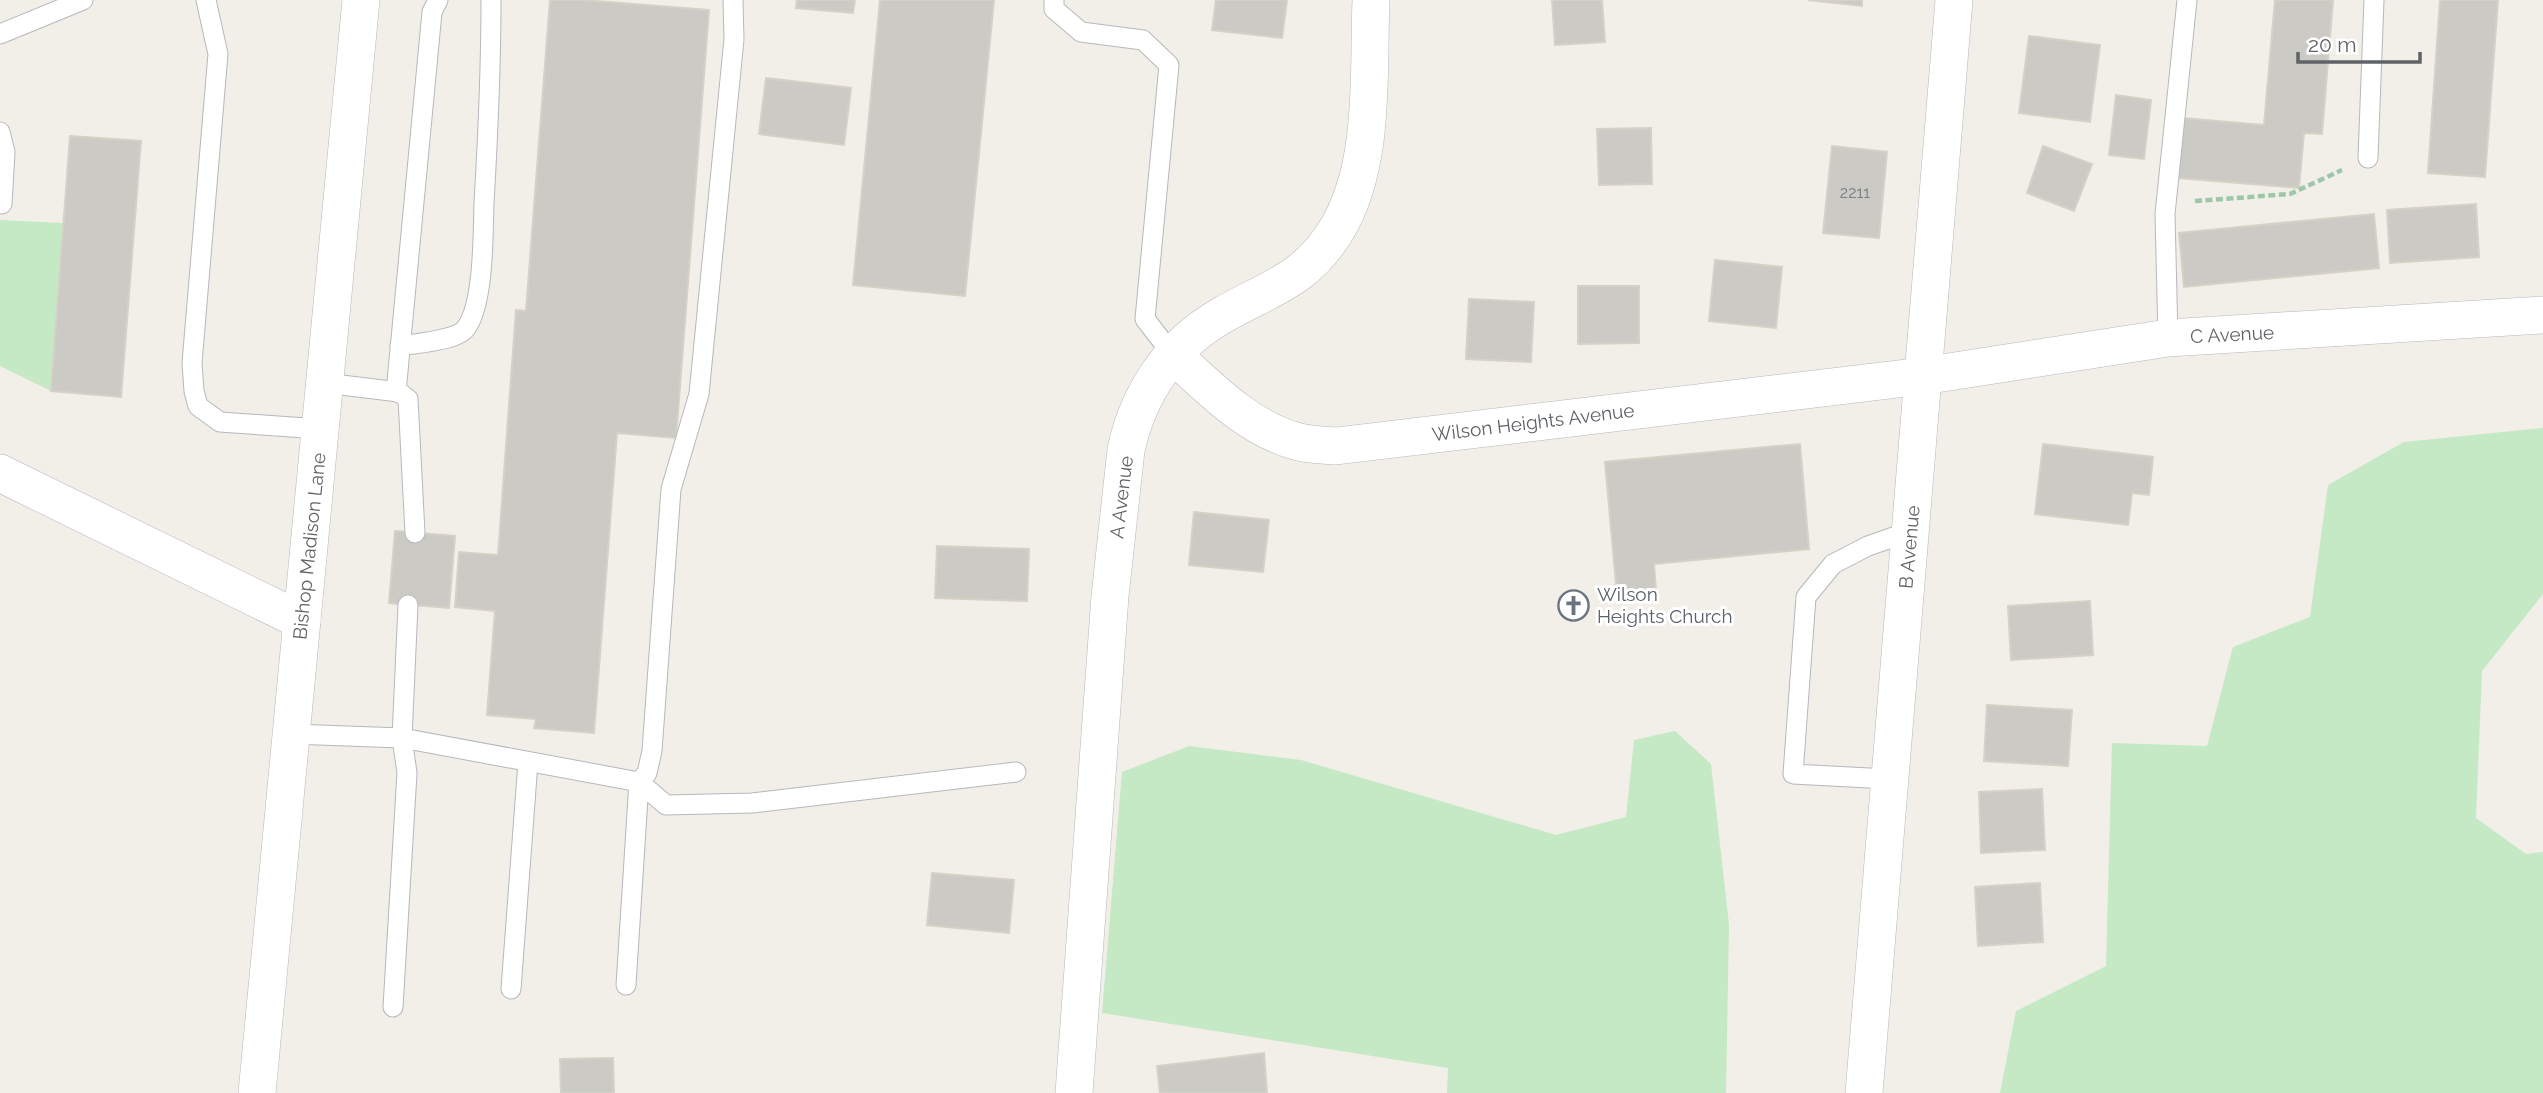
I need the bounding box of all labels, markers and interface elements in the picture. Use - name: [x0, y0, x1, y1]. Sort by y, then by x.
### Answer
- scale bar: [2298, 21, 2420, 65]
- text: 20 m: [2308, 32, 2356, 57]
- house number: 2211: [1840, 183, 1870, 202]
- street label: C Avenue: [2189, 321, 2275, 347]
- street label: Wilson Heights Avenue: [1430, 399, 1636, 445]
- street label: Bishop Madison Lane: [288, 451, 330, 641]
- street label: A Avenue: [1105, 454, 1137, 540]
- street label: B Avenue: [1894, 504, 1924, 590]
- place label: Wilson Heights Church: [1597, 583, 1733, 627]
- church icon: Wilson Heights Church: [1557, 588, 1591, 622]

